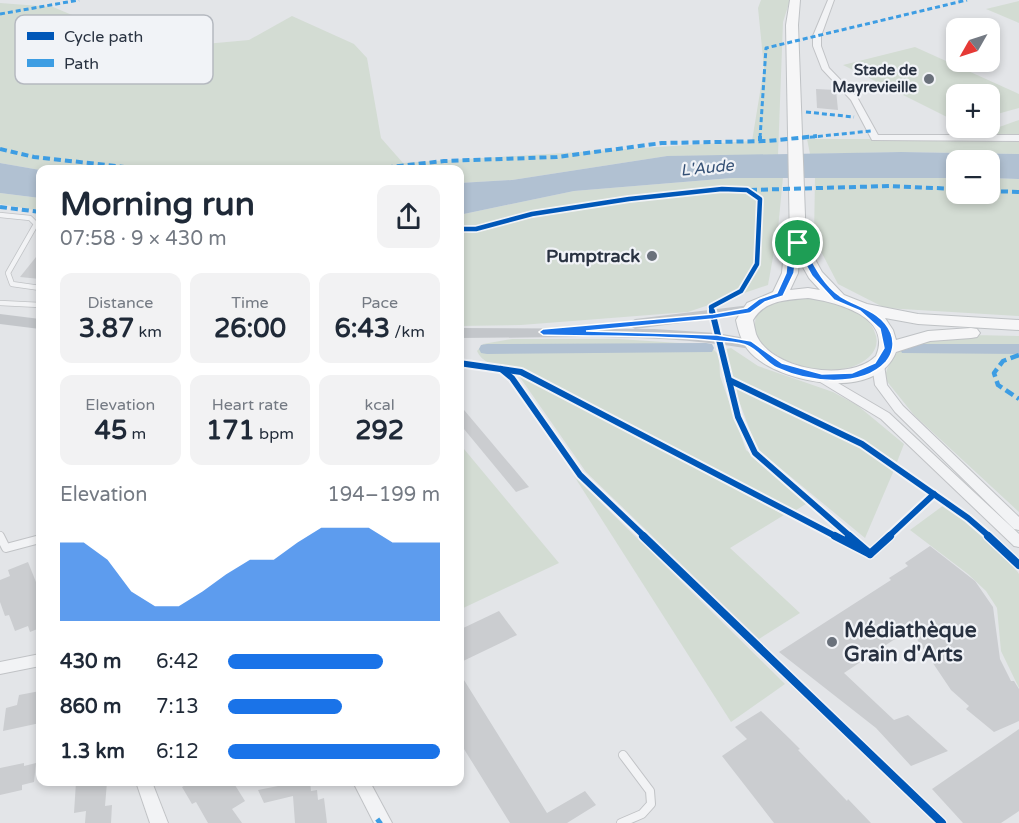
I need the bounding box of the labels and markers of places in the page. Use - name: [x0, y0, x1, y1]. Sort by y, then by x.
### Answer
- place label: Stade de Mayrevieille: [832, 61, 917, 97]
- marker: Stade de Mayrevieille: [922, 72, 936, 86]
- pin: [772, 217, 823, 268]
- place label: Pumptrack: [546, 245, 640, 267]
- marker: Pumptrack: [645, 249, 659, 263]
- place label: Médiathèque Grain d'Arts: [844, 618, 977, 667]
- marker: Médiathèque Grain d'Arts: [825, 635, 839, 649]

